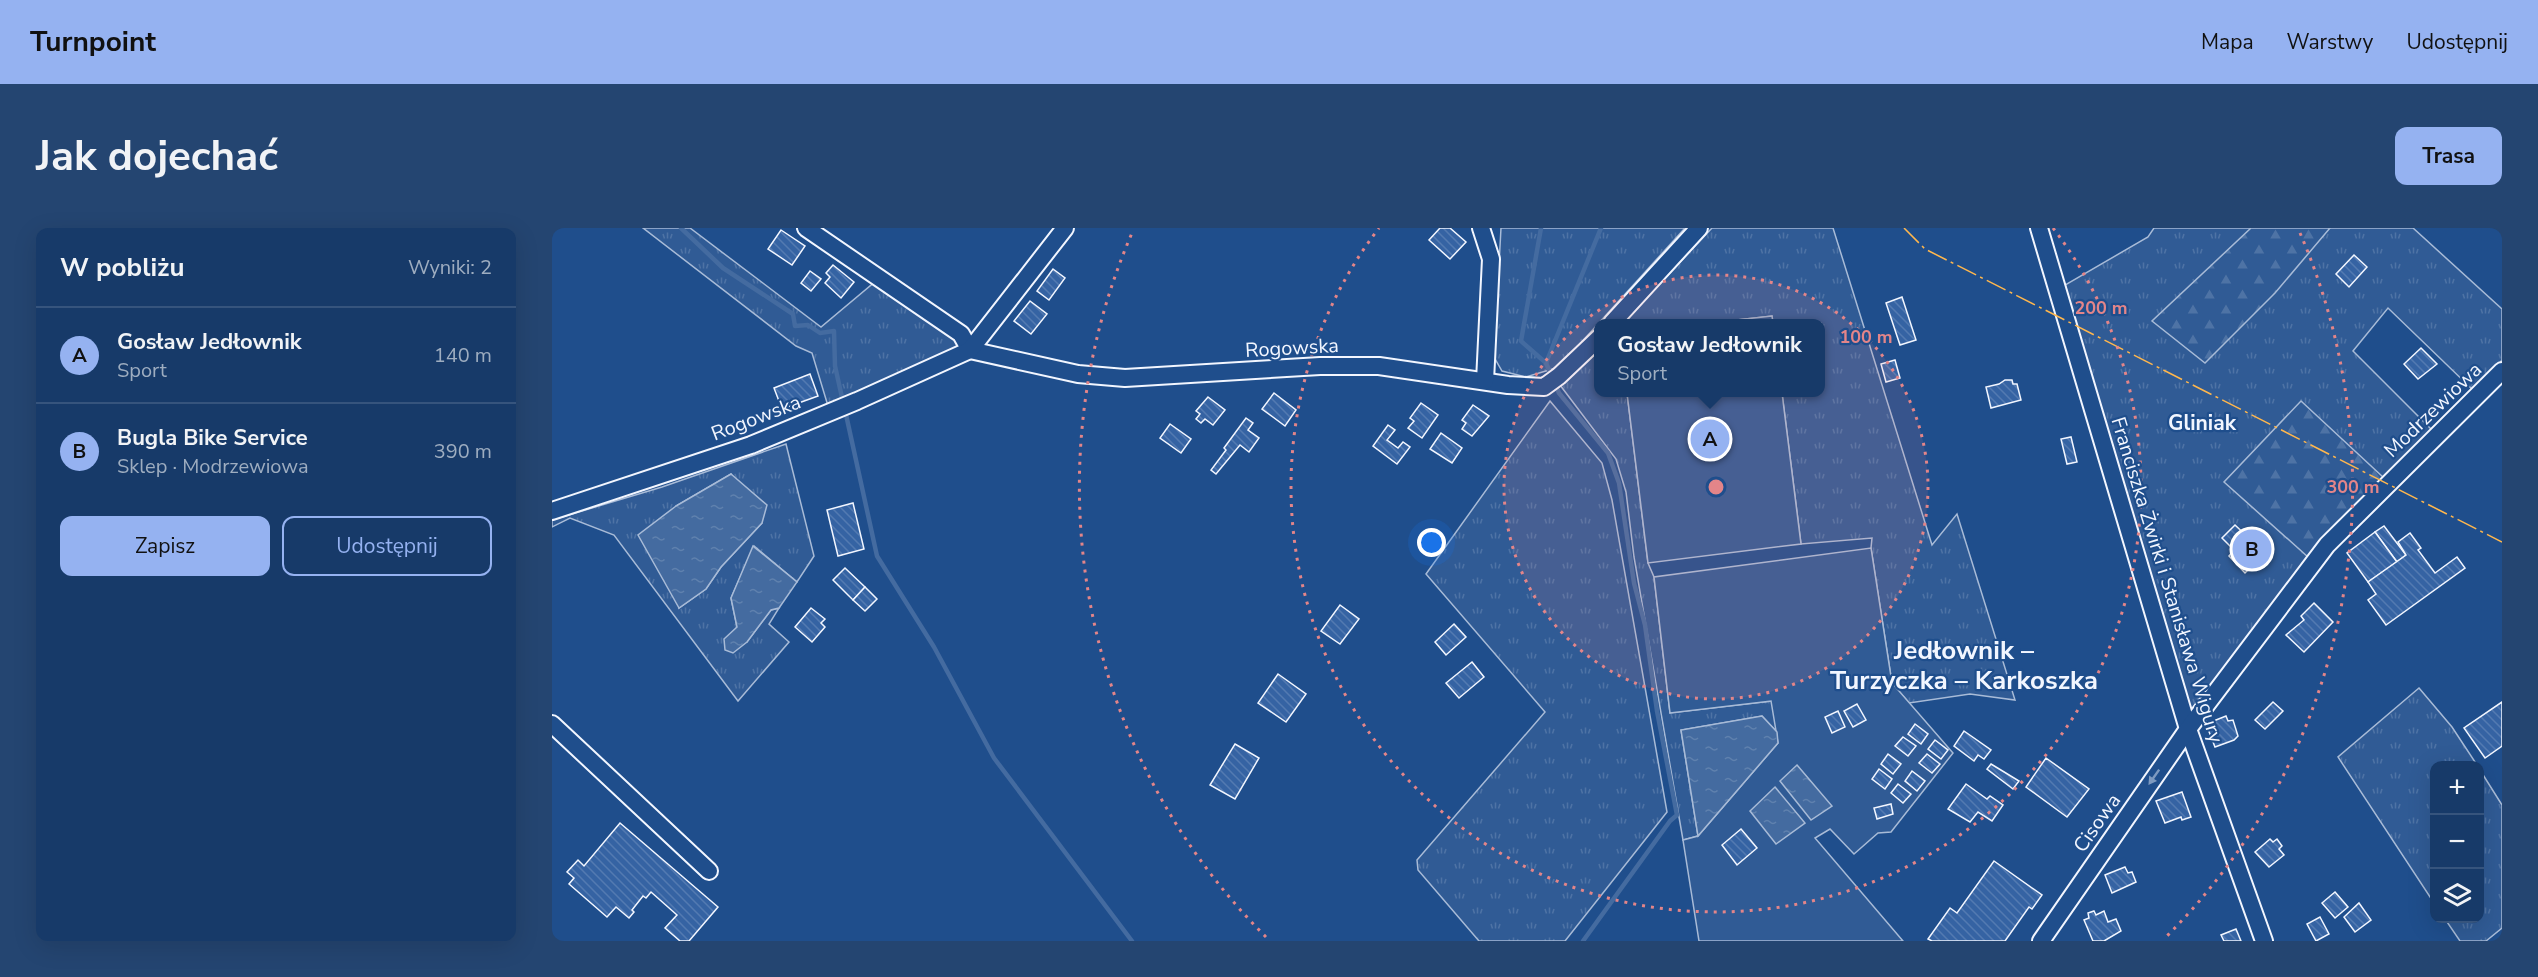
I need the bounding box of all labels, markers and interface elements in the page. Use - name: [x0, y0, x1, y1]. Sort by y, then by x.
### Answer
- text: Turnpoint: [30, 23, 156, 61]
- text: Mapa: [2201, 28, 2254, 56]
- text: Warstwy: [2287, 28, 2373, 56]
- text: Udostępnij: [2406, 28, 2508, 56]
- button: Trasa: [2395, 127, 2502, 185]
- text: Jak dojechać: [36, 128, 278, 185]
- text: W pobliżu: [60, 250, 184, 285]
- text: Wyniki: 2: [408, 254, 492, 281]
- text: 200 m: [2074, 296, 2128, 320]
- popup: [1594, 319, 1825, 397]
- text: 100 m: [1839, 325, 1893, 349]
- text: Gosław Jedłownik: [117, 327, 302, 357]
- text: Gosław Jedłownik: [1617, 330, 1802, 360]
- street label: Rogowska: [1244, 332, 1340, 364]
- text: A: [72, 342, 87, 369]
- text: 140 m: [434, 342, 492, 369]
- street label: Modrzewiowa: [2378, 356, 2488, 464]
- text: Sport: [117, 357, 167, 384]
- text: Sport: [1617, 360, 1667, 387]
- street label: Rogowska: [707, 389, 805, 447]
- district label: Gliniak: [2168, 409, 2237, 437]
- street label: Franciszka Żwirki i Stanisława Wigury: [2104, 414, 2230, 747]
- pin: A: [1690, 416, 1730, 462]
- text: Bugla Bike Service: [117, 423, 308, 453]
- text: B: [73, 438, 86, 465]
- text: 390 m: [434, 438, 492, 465]
- text: Sklep · Modrzewiowa: [117, 453, 309, 480]
- text: 300 m: [2326, 475, 2380, 499]
- centre of rings: [1706, 477, 1726, 497]
- button: Zapisz: [60, 516, 270, 576]
- button: Udostępnij: [282, 516, 492, 576]
- pin: B: [2232, 526, 2272, 572]
- your location: [1417, 528, 1446, 557]
- district label: Jedłownik – Turzyczka – Karkoszka: [1830, 633, 2098, 698]
- map controls: [2430, 761, 2484, 923]
- button: +: [2430, 761, 2484, 815]
- one-way arrow: [2149, 769, 2160, 785]
- street label: Cisowa: [2067, 788, 2127, 858]
- button: −: [2430, 815, 2484, 869]
- button: layers: [2430, 869, 2484, 923]

